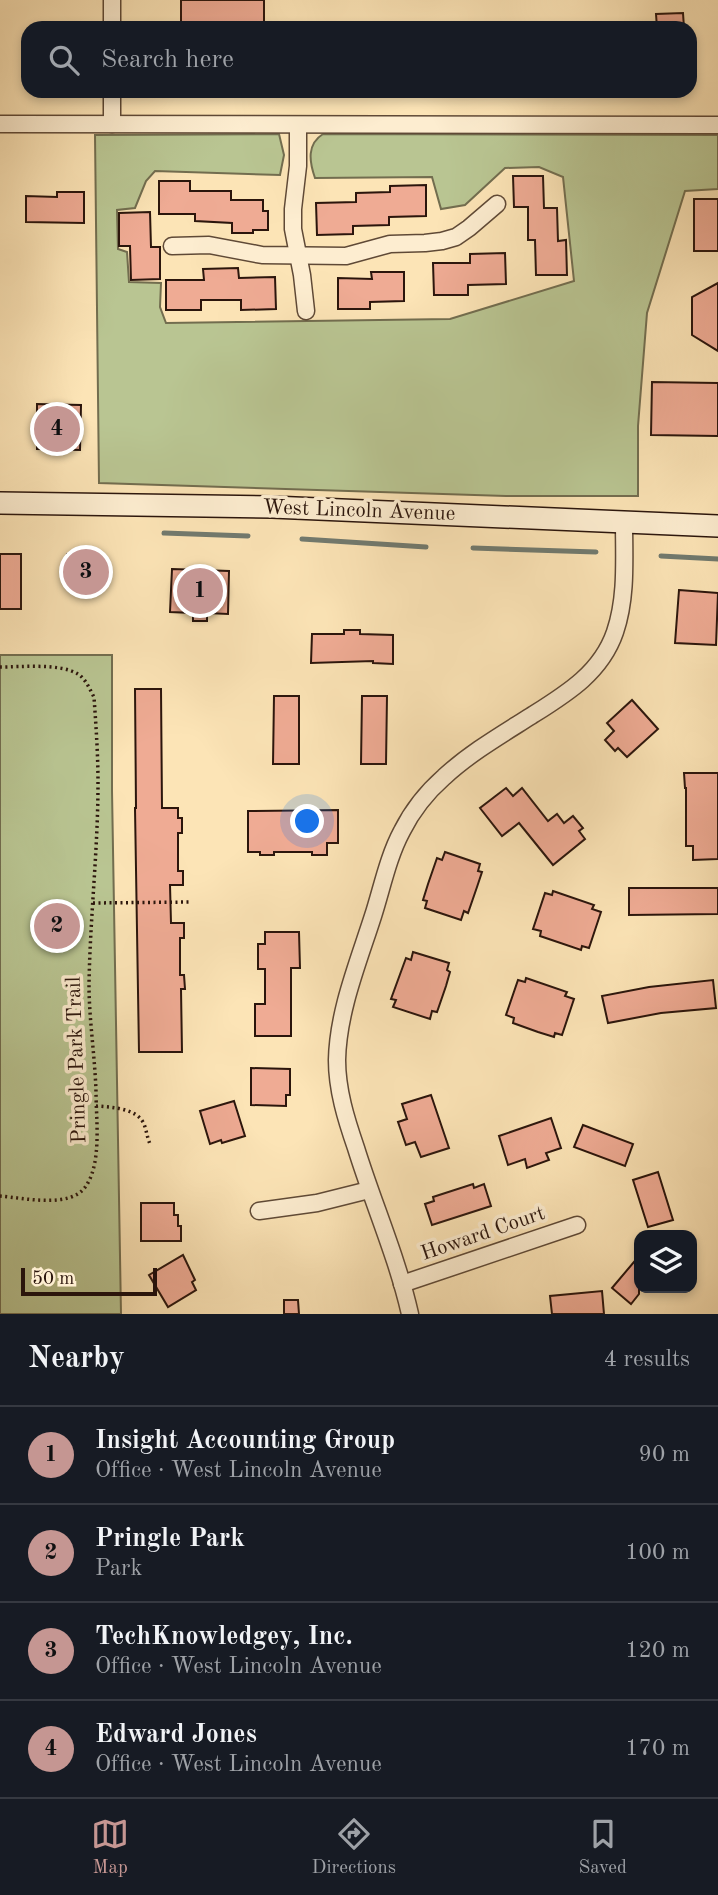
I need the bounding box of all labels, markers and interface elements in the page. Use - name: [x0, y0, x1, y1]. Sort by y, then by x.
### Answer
- search box: [21, 21, 697, 98]
- icon: search: [45, 41, 83, 79]
- text: Search here: [101, 47, 234, 73]
- pin: 4: [34, 403, 80, 455]
- street label: West Lincoln Avenue: [262, 497, 456, 525]
- pin: 3: [63, 546, 109, 598]
- pin: 1: [177, 565, 223, 617]
- your location: [290, 804, 324, 838]
- pin: 2: [34, 900, 80, 952]
- street label: Pringle Park Trail: [64, 976, 90, 1144]
- street label: Howard Court: [418, 1203, 548, 1265]
- map controls: [634, 1230, 697, 1293]
- button: layers: [634, 1230, 697, 1293]
- scale bar: [21, 1265, 158, 1297]
- text: 50 m: [32, 1270, 74, 1289]
- text: Nearby: [28, 1344, 125, 1374]
- text: 4 results: [604, 1348, 690, 1371]
- text: Insight Accounting Group: [95, 1428, 395, 1454]
- text: 1: [44, 1443, 58, 1466]
- text: 90 m: [639, 1443, 690, 1466]
- text: Office · West Lincoln Avenue: [95, 1459, 382, 1482]
- text: Pringle Park: [95, 1526, 245, 1552]
- text: 2: [44, 1541, 58, 1564]
- text: 100 m: [625, 1541, 690, 1564]
- text: Park: [95, 1557, 142, 1580]
- text: TechKnowledgey, Inc.: [95, 1624, 353, 1650]
- text: 3: [44, 1639, 58, 1662]
- text: 120 m: [625, 1639, 690, 1662]
- text: Office · West Lincoln Avenue: [95, 1655, 382, 1678]
- text: Edward Jones: [95, 1722, 257, 1748]
- text: 4: [44, 1737, 58, 1760]
- text: 170 m: [625, 1737, 690, 1760]
- text: Office · West Lincoln Avenue: [95, 1753, 382, 1776]
- tab: Map: [91, 1815, 129, 1880]
- tab: Directions: [312, 1815, 396, 1880]
- tab: Saved: [578, 1815, 627, 1880]

